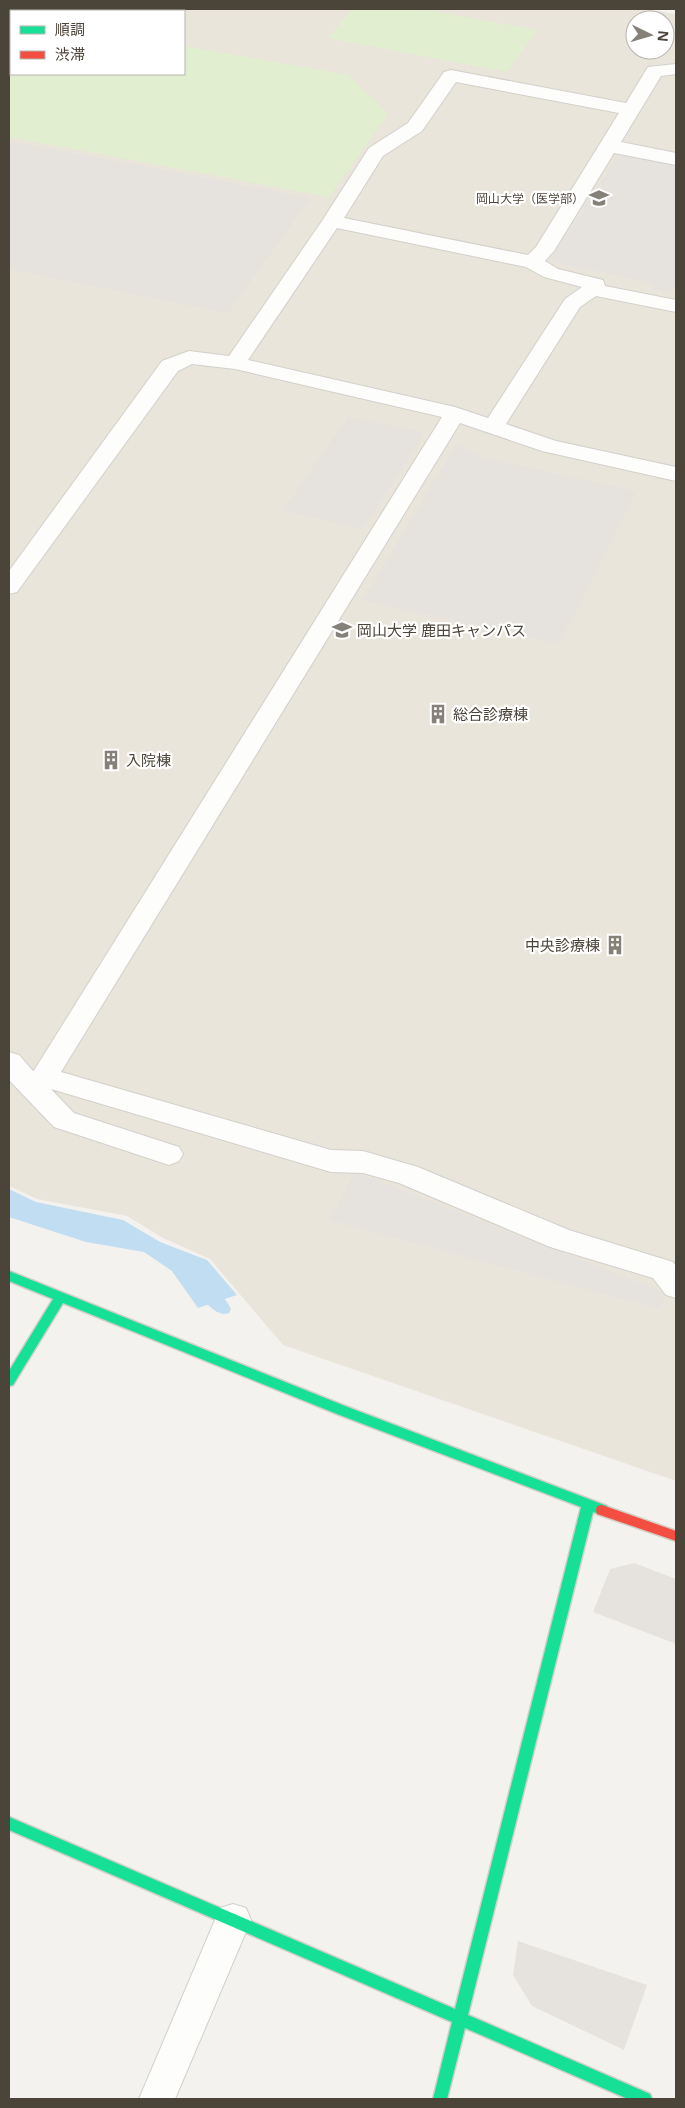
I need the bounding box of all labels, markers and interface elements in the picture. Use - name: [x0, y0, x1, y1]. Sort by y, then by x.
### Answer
- legend: [10, 10, 185, 75]
- north arrow: [625, 10, 675, 60]
- text: 順調: [55, 19, 85, 39]
- text: N: [653, 30, 673, 43]
- text: 渋滞: [55, 44, 85, 64]
- school or university icon: 岡山大学（医学部）: [588, 187, 610, 209]
- place label: 岡山大学（医学部）: [476, 190, 584, 207]
- school or university icon: 岡山大学 鹿田キャンパス: [331, 619, 353, 641]
- place label: 岡山大学 鹿田キャンパス: [357, 620, 526, 640]
- building icon: 総合診療棟: [427, 703, 449, 725]
- place label: 総合診療棟: [453, 704, 528, 724]
- building icon: 入院棟: [100, 749, 122, 771]
- place label: 入院棟: [126, 750, 171, 770]
- building icon: 中央診療棟: [604, 934, 626, 956]
- place label: 中央診療棟: [525, 935, 600, 955]

